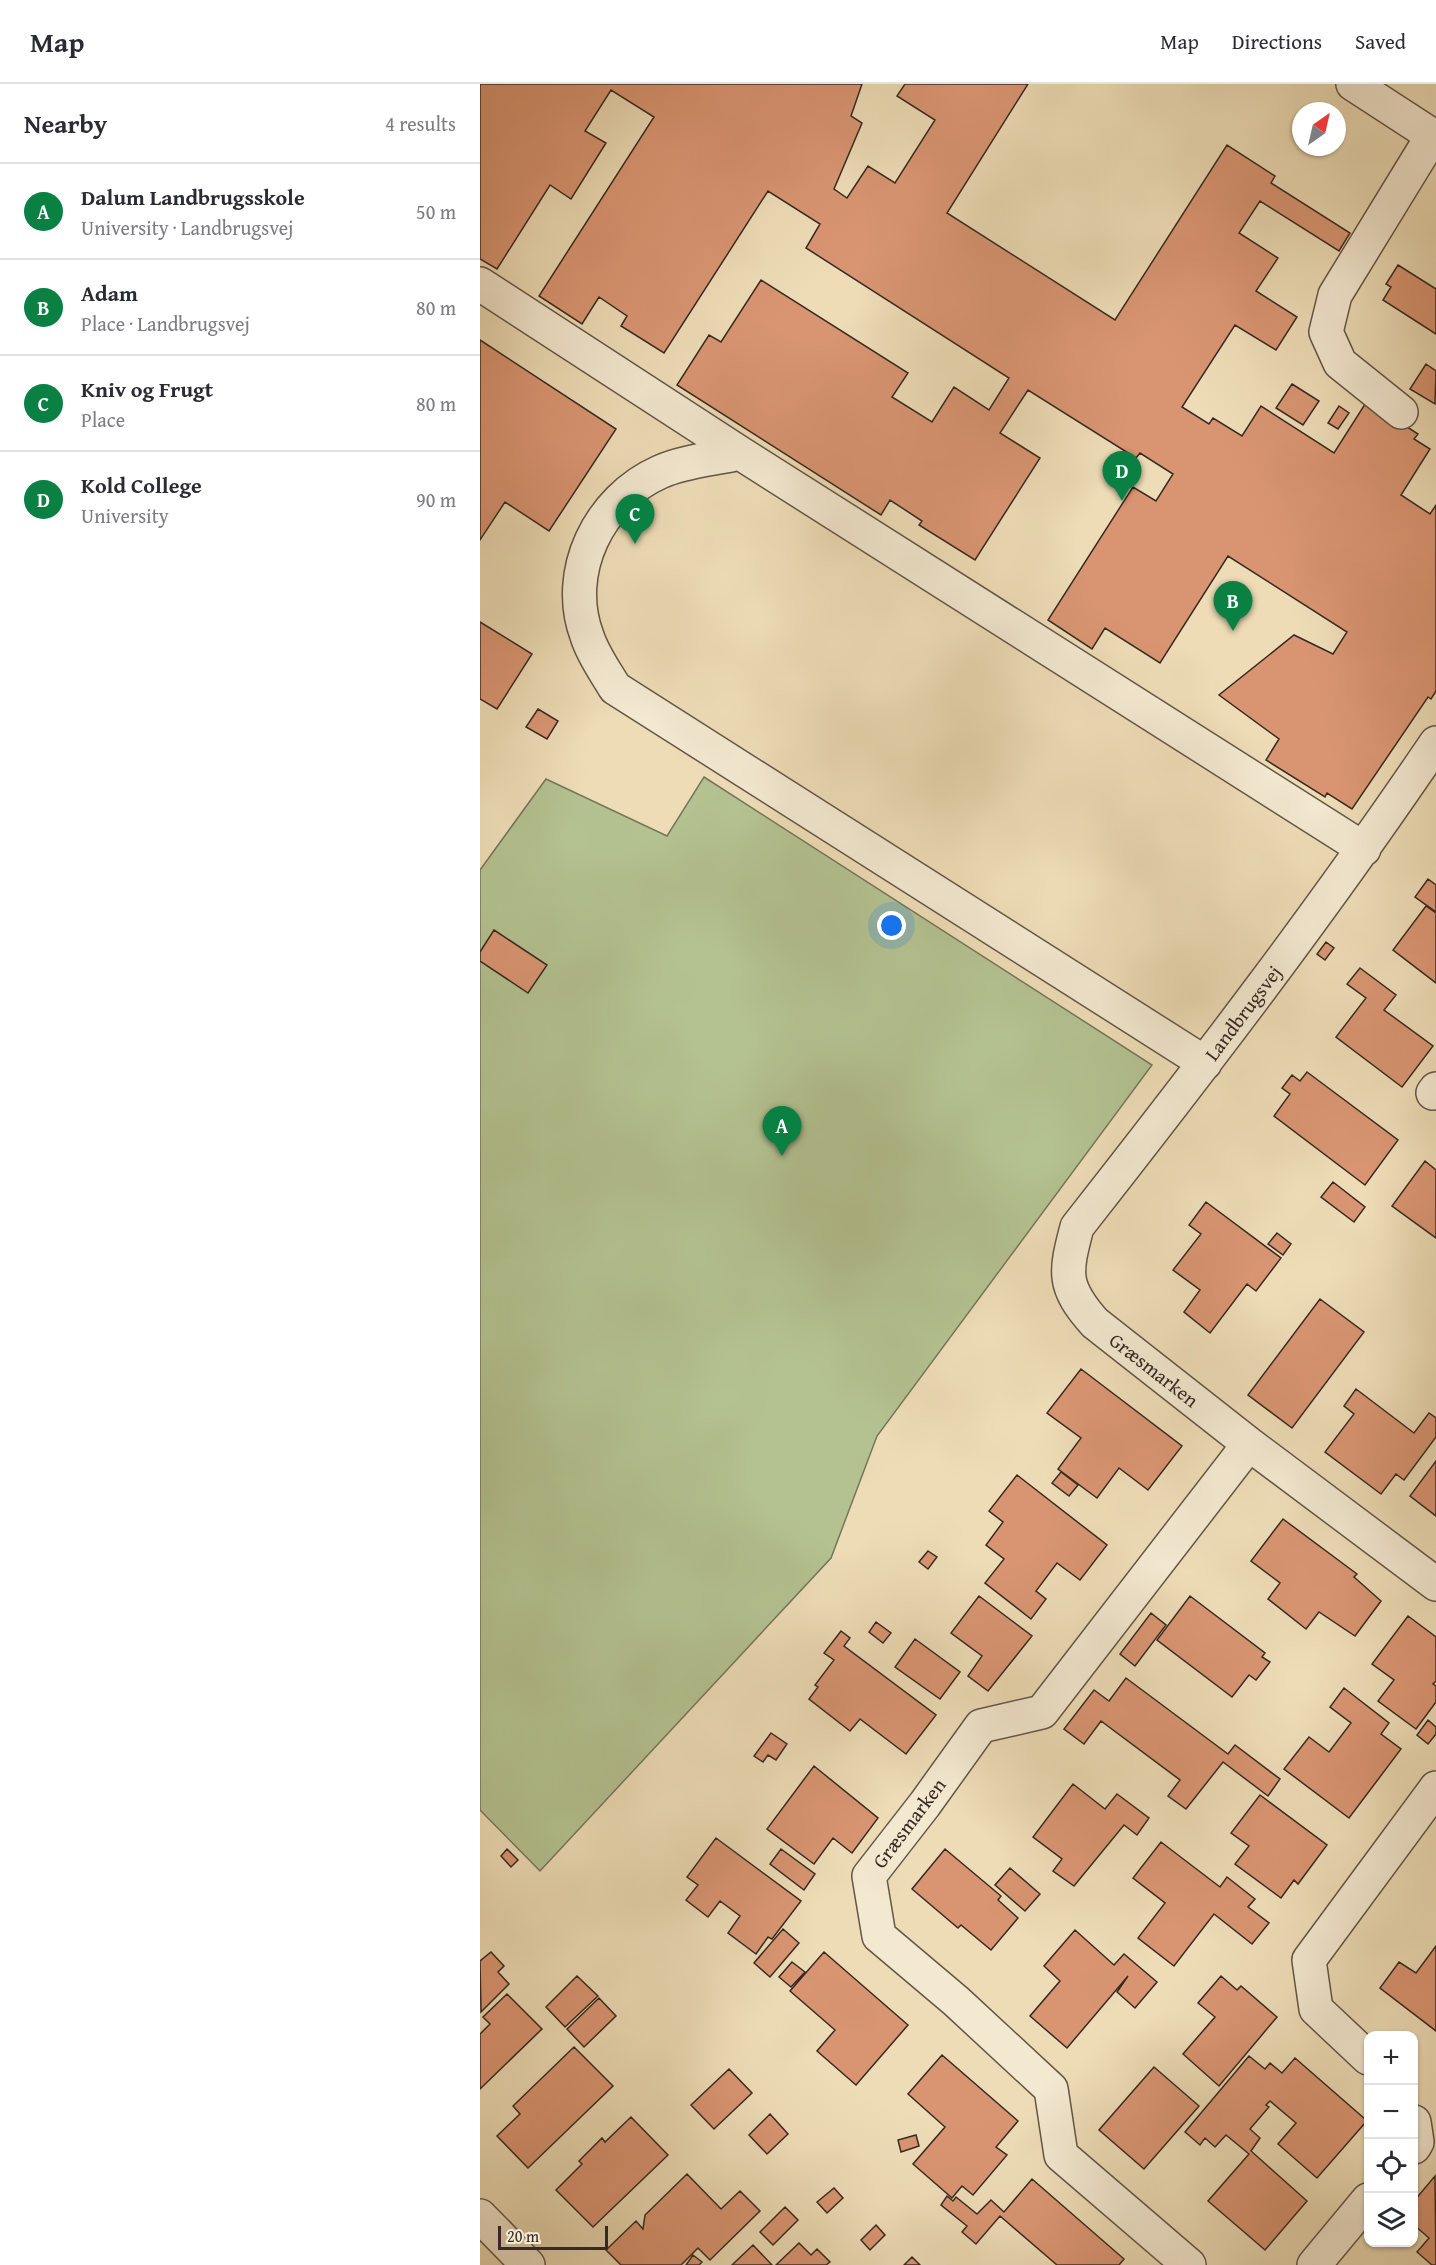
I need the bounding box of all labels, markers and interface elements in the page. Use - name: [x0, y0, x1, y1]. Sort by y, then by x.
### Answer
- text: Map: [30, 21, 84, 62]
- text: Map: [1160, 26, 1199, 57]
- text: Directions: [1232, 26, 1322, 57]
- text: Saved: [1355, 26, 1406, 57]
- north arrow: [1292, 102, 1346, 156]
- text: Nearby: [24, 104, 107, 143]
- text: 4 results: [385, 109, 456, 138]
- text: Dalum Landbrugsskole: [81, 181, 305, 213]
- text: A: [37, 197, 50, 226]
- text: 50 m: [416, 197, 456, 226]
- text: University · Landbrugsvej: [81, 213, 293, 242]
- text: Adam: [81, 277, 138, 309]
- text: B: [37, 293, 50, 322]
- text: 80 m: [416, 293, 456, 322]
- text: Place · Landbrugsvej: [81, 309, 250, 338]
- text: Kniv og Frugt: [81, 373, 213, 405]
- text: C: [38, 389, 49, 418]
- text: 80 m: [416, 389, 456, 418]
- text: Place: [81, 405, 125, 434]
- pin: D: [1102, 452, 1142, 501]
- text: Kold College: [81, 469, 202, 501]
- text: D: [37, 485, 50, 514]
- text: 90 m: [416, 485, 456, 514]
- pin: C: [616, 494, 654, 544]
- text: University: [81, 501, 169, 530]
- pin: B: [1214, 582, 1252, 631]
- your location: [877, 911, 906, 940]
- street label: Landbrugsvej: [1197, 959, 1288, 1066]
- pin: A: [762, 1106, 802, 1156]
- street label: Græsmarken: [1103, 1325, 1205, 1414]
- street label: Græsmarken: [865, 1771, 952, 1874]
- map controls: [1364, 2031, 1418, 2247]
- button: +: [1364, 2031, 1418, 2085]
- button: −: [1364, 2085, 1418, 2139]
- button: locate: [1364, 2139, 1418, 2193]
- button: layers: [1364, 2193, 1418, 2247]
- scale bar: [498, 2223, 608, 2250]
- text: 20 m: [507, 2224, 539, 2248]

